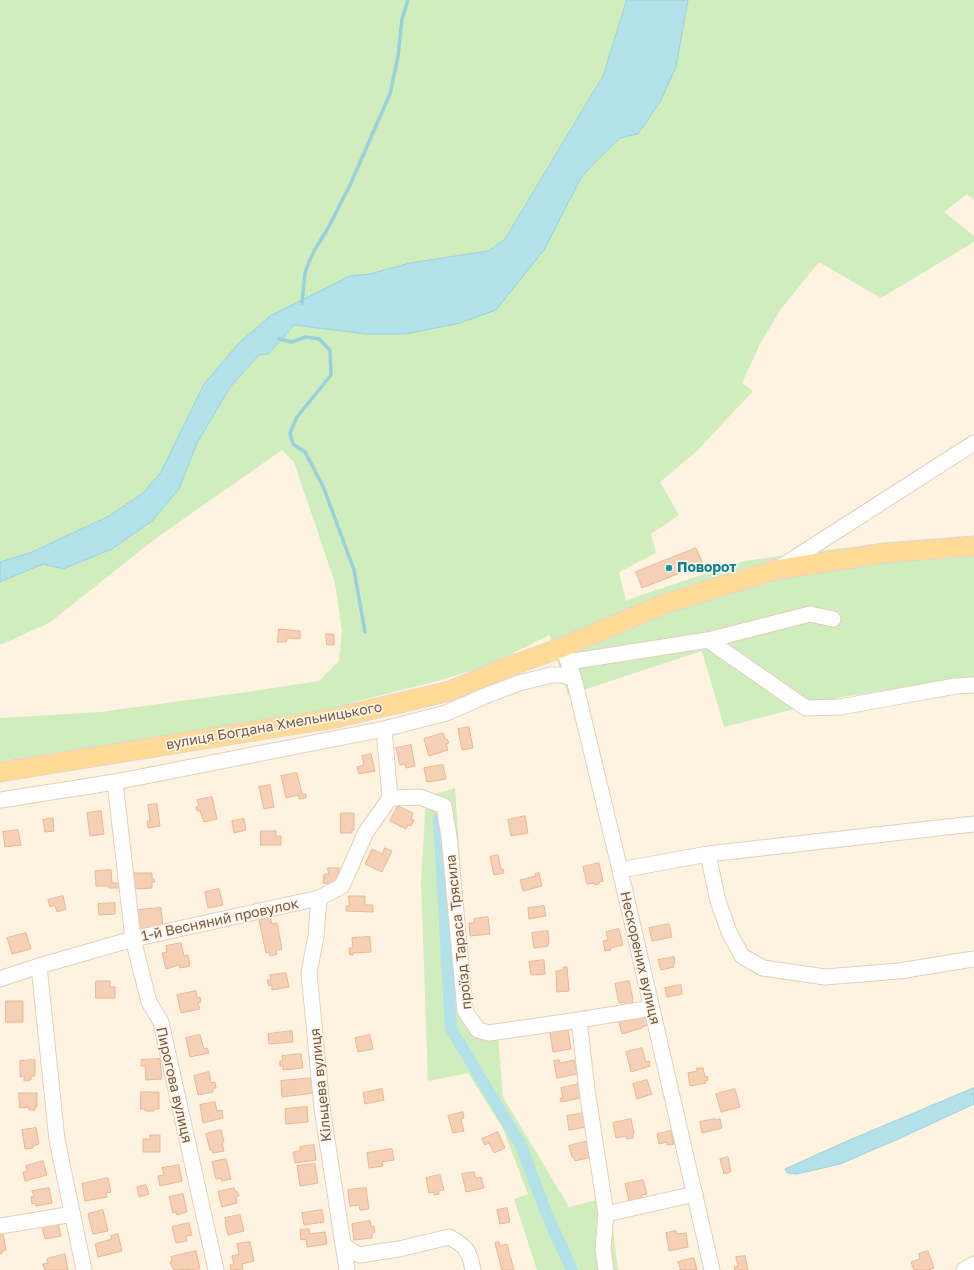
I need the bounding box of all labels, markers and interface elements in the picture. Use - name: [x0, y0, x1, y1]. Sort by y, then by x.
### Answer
- place label: Поворот: [677, 560, 737, 576]
- marker: Поворот: [664, 563, 674, 573]
- street label: вулиця Богдана Хмельницького: [165, 699, 383, 753]
- street label: проїзд Тараса Трясила: [443, 854, 475, 1010]
- street label: Нескорених вулиця: [616, 890, 664, 1026]
- street label: 1-й Весняний провулок: [140, 895, 300, 945]
- street label: Пирогова вулиця: [152, 1025, 196, 1145]
- street label: Кільцева вулиця: [307, 1027, 335, 1143]

